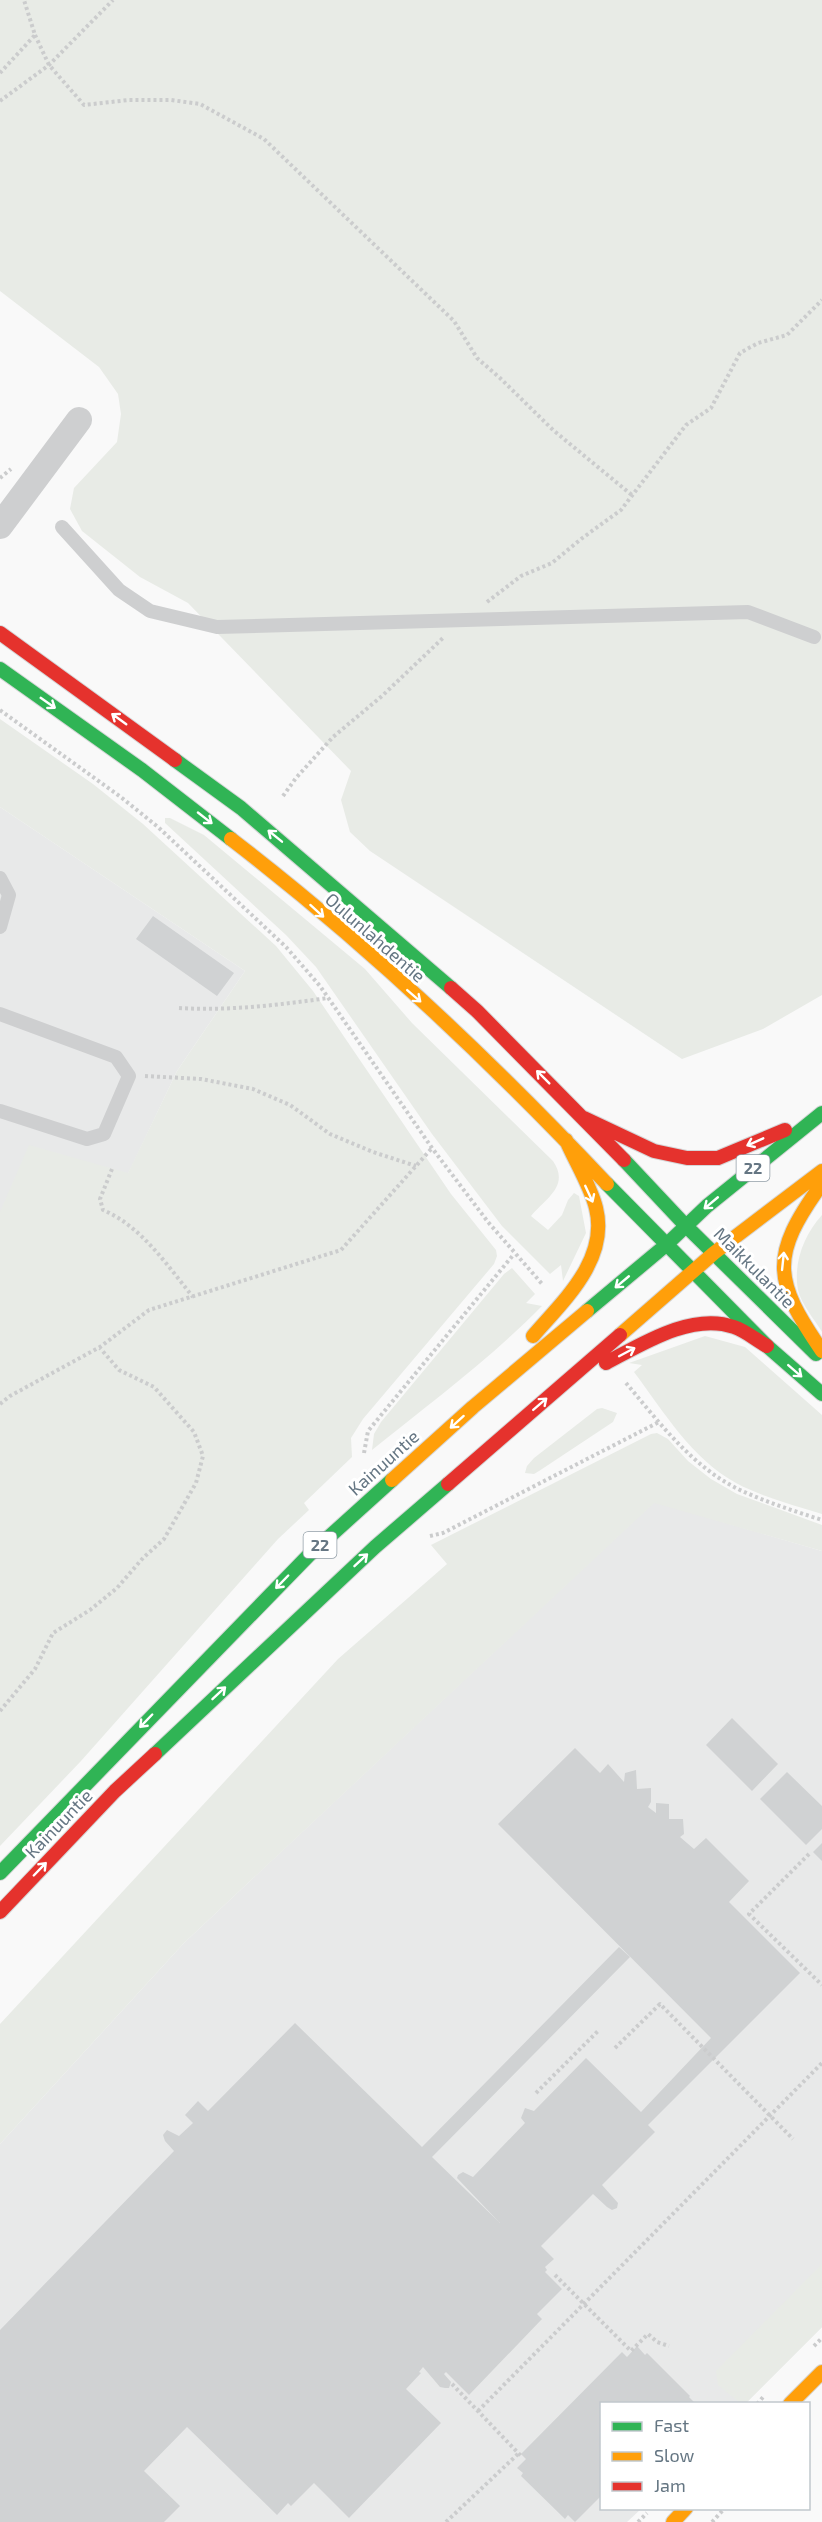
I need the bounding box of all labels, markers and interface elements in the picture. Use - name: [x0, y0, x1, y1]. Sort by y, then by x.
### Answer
- one-way arrow: [39, 697, 55, 709]
- one-way arrow: [112, 713, 128, 726]
- one-way arrow: [196, 812, 212, 825]
- one-way arrow: [267, 830, 283, 843]
- street label: Oulunlahdentie: [321, 888, 430, 987]
- one-way arrow: [310, 904, 325, 918]
- one-way arrow: [406, 989, 421, 1003]
- one-way arrow: [536, 1070, 551, 1085]
- one-way arrow: [746, 1136, 764, 1148]
- road number: 22: [736, 1155, 770, 1181]
- one-way arrow: [584, 1184, 596, 1202]
- one-way arrow: [704, 1196, 719, 1210]
- street label: Maikkulantie: [710, 1222, 800, 1312]
- one-way arrow: [778, 1252, 789, 1271]
- one-way arrow: [614, 1276, 630, 1289]
- one-way arrow: [618, 1346, 636, 1357]
- one-way arrow: [787, 1364, 802, 1378]
- one-way arrow: [532, 1397, 547, 1411]
- one-way arrow: [449, 1415, 464, 1429]
- street label: Kainuuntie: [343, 1425, 423, 1500]
- road number: 22: [304, 1532, 336, 1558]
- one-way arrow: [353, 1553, 368, 1567]
- one-way arrow: [275, 1575, 290, 1590]
- one-way arrow: [211, 1686, 226, 1700]
- one-way arrow: [138, 1714, 153, 1729]
- street label: Kainuuntie: [20, 1784, 97, 1862]
- one-way arrow: [33, 1862, 48, 1877]
- legend: [600, 2402, 810, 2510]
- text: Fast: [654, 2414, 689, 2436]
- text: Slow: [654, 2444, 695, 2466]
- text: Jam: [654, 2474, 686, 2496]

